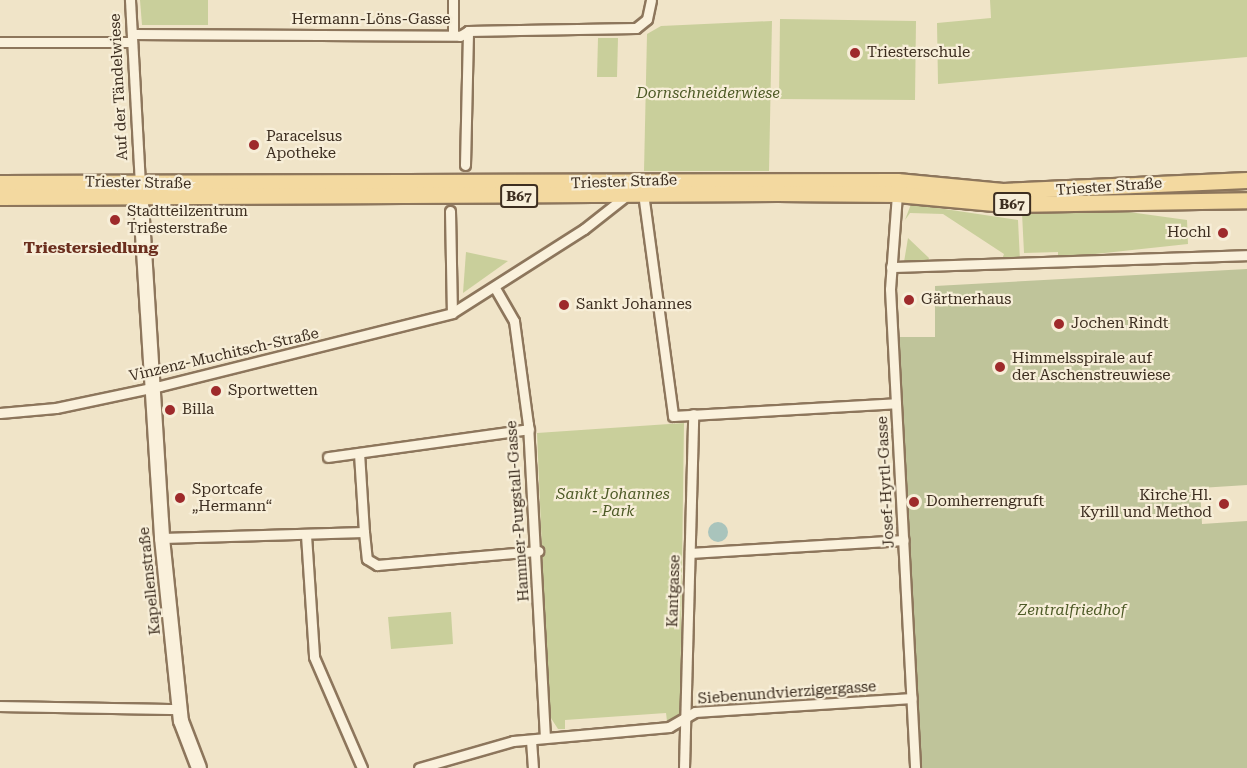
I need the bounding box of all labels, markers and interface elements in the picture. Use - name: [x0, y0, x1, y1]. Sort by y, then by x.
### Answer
- street label: Hermann-Löns-Gasse: [292, 11, 450, 29]
- street label: Auf der Tändelwiese: [106, 13, 132, 161]
- place label: Triesterschule: [867, 44, 970, 62]
- marker: Triesterschule: [848, 46, 862, 60]
- park label: Dornschneiderwiese: [636, 85, 780, 103]
- place label: Paracelsus Apotheke: [266, 127, 342, 162]
- marker: Paracelsus Apotheke: [247, 138, 261, 152]
- street label: Triester Straße: [570, 171, 678, 193]
- street label: Triester Straße: [85, 173, 191, 193]
- street label: Triester Straße: [1055, 174, 1163, 200]
- road number: B67: [500, 185, 538, 207]
- road number: B67: [992, 193, 1032, 215]
- place label: Stadtteilzentrum Triesterstraße: [127, 202, 248, 237]
- marker: Stadtteilzentrum Triesterstraße: [108, 213, 122, 227]
- place label: Hochl: [1167, 224, 1211, 242]
- marker: Hochl: [1216, 226, 1230, 240]
- district label: Triestersiedlung: [24, 238, 158, 258]
- place label: Gärtnerhaus: [921, 291, 1011, 309]
- marker: Gärtnerhaus: [902, 293, 916, 307]
- place label: Sankt Johannes: [576, 296, 692, 314]
- marker: Sankt Johannes: [557, 298, 571, 312]
- place label: Jochen Rindt: [1071, 315, 1168, 333]
- marker: Jochen Rindt: [1052, 317, 1066, 331]
- street label: Vinzenz-Muchitsch-Straße: [127, 324, 321, 386]
- place label: Himmelsspirale auf der Aschenstreuwiese: [1012, 349, 1171, 384]
- marker: Himmelsspirale auf der Aschenstreuwiese: [993, 360, 1007, 374]
- place label: Sportwetten: [228, 382, 318, 400]
- marker: Sportwetten: [209, 384, 223, 398]
- place label: Billa: [182, 401, 214, 419]
- marker: Billa: [163, 403, 177, 417]
- street label: Josef-Hyrtl-Gasse: [874, 416, 898, 548]
- street label: Hammer-Purgstall-Gasse: [503, 420, 533, 602]
- place label: Sportcafe „Hermann“: [192, 480, 272, 515]
- park label: Sankt Johannes - Park: [556, 485, 670, 520]
- place label: Kirche Hl. Kyrill und Method: [1080, 486, 1212, 521]
- marker: Sportcafe „Hermann“: [173, 491, 187, 505]
- place label: Domherrengruft: [926, 493, 1044, 511]
- marker: Domherrengruft: [907, 495, 921, 509]
- marker: Kirche Hl. Kyrill und Method: [1217, 497, 1231, 511]
- street label: Kapellenstraße: [135, 526, 165, 636]
- street label: Kantgasse: [664, 554, 684, 628]
- park label: Zentralfriedhof: [1018, 602, 1126, 620]
- street label: Siebenundvierzigergasse: [697, 678, 877, 708]

